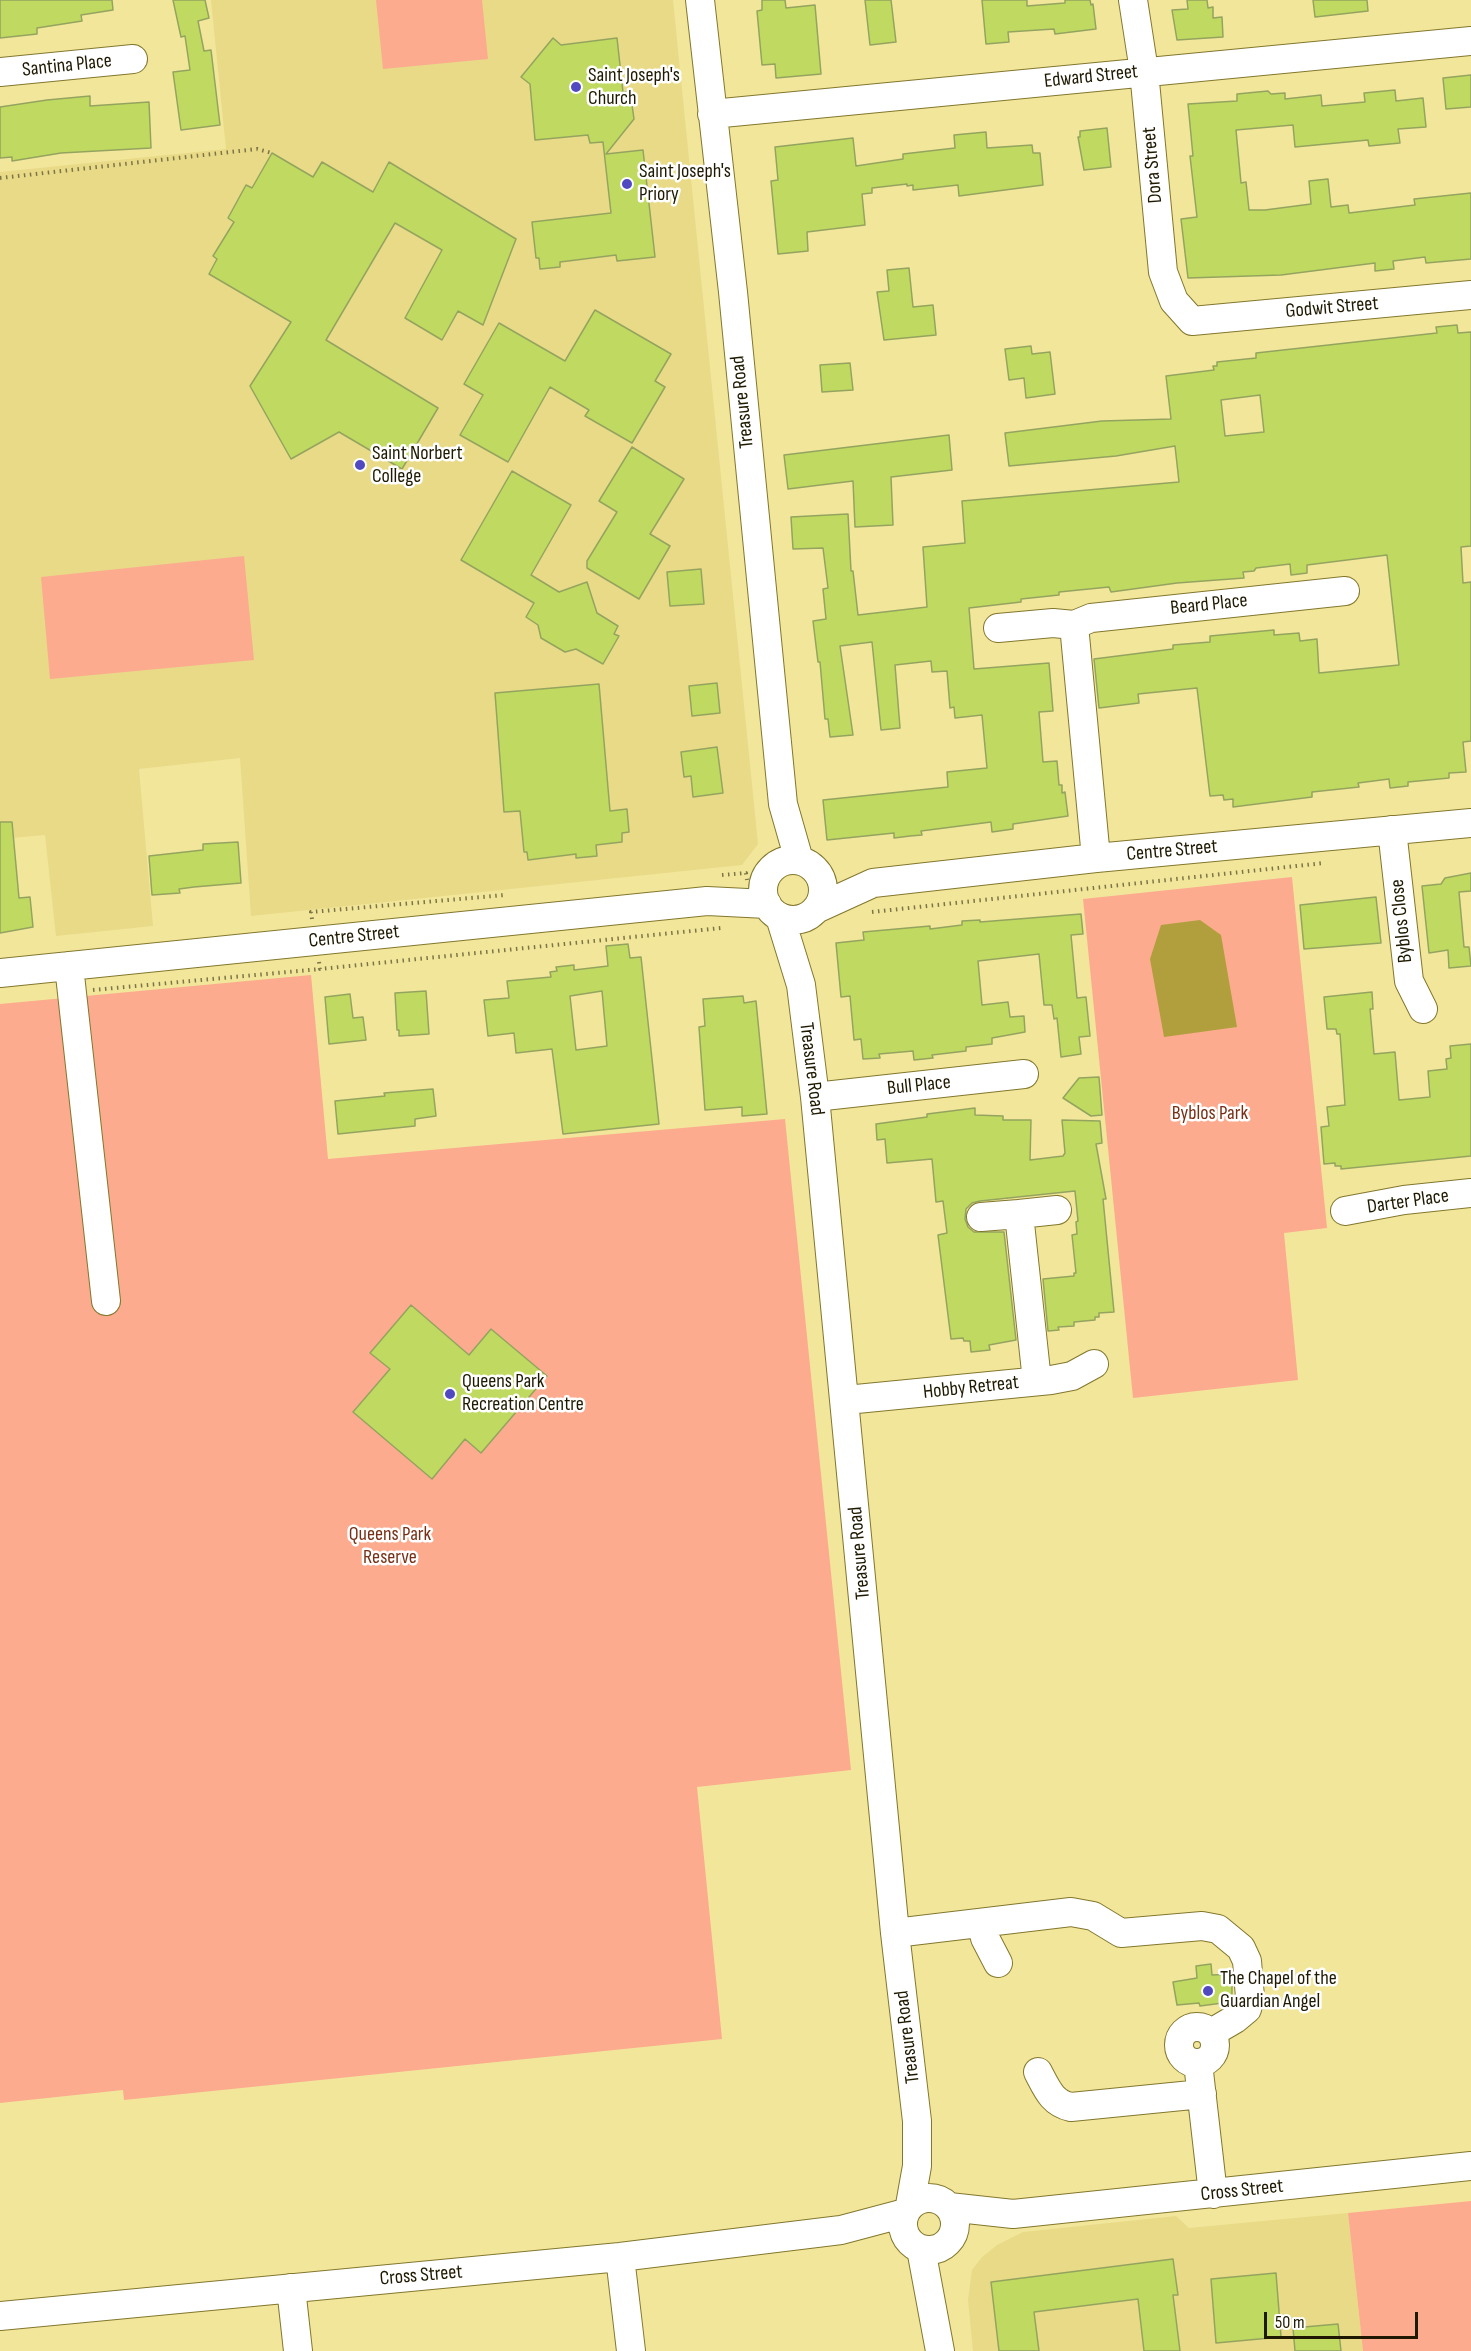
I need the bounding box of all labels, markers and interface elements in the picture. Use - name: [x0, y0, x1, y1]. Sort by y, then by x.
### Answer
- street label: Santina Place: [21, 49, 113, 83]
- street label: Edward Street: [1043, 60, 1139, 94]
- place label: Saint Joseph's Church: [588, 64, 680, 111]
- marker: Saint Joseph's Church: [569, 80, 583, 94]
- street label: Dora Street: [1138, 126, 1168, 204]
- place label: Saint Joseph's Priory: [639, 160, 731, 207]
- marker: Saint Joseph's Priory: [620, 177, 634, 191]
- street label: Godwit Street: [1285, 292, 1379, 324]
- street label: Treasure Road: [726, 354, 760, 450]
- place label: Saint Norbert College: [372, 442, 463, 489]
- marker: Saint Norbert College: [353, 458, 367, 472]
- street label: Beard Place: [1169, 589, 1249, 621]
- street label: Centre Street: [1126, 835, 1218, 867]
- street label: Byblos Close: [1386, 878, 1418, 964]
- street label: Centre Street: [307, 920, 401, 954]
- street label: Treasure Road: [793, 1021, 829, 1117]
- street label: Bull Place: [886, 1071, 952, 1101]
- park label: Byblos Park: [1172, 1102, 1248, 1126]
- street label: Darter Place: [1366, 1184, 1450, 1220]
- place label: Queens Park Recreation Centre: [462, 1370, 584, 1417]
- street label: Hobby Retreat: [922, 1371, 1020, 1405]
- marker: Queens Park Recreation Centre: [443, 1387, 457, 1401]
- street label: Treasure Road: [844, 1505, 876, 1601]
- park label: Queens Park Reserve: [349, 1523, 431, 1570]
- place label: The Chapel of the Guardian Angel: [1220, 1967, 1337, 2014]
- marker: The Chapel of the Guardian Angel: [1201, 1984, 1215, 1998]
- street label: Treasure Road: [890, 1989, 926, 2085]
- street label: Cross Street: [1200, 2175, 1284, 2207]
- street label: Cross Street: [379, 2260, 463, 2292]
- scale bar: [1267, 2300, 1422, 2338]
- text: 50 m: [1275, 2312, 1305, 2333]

